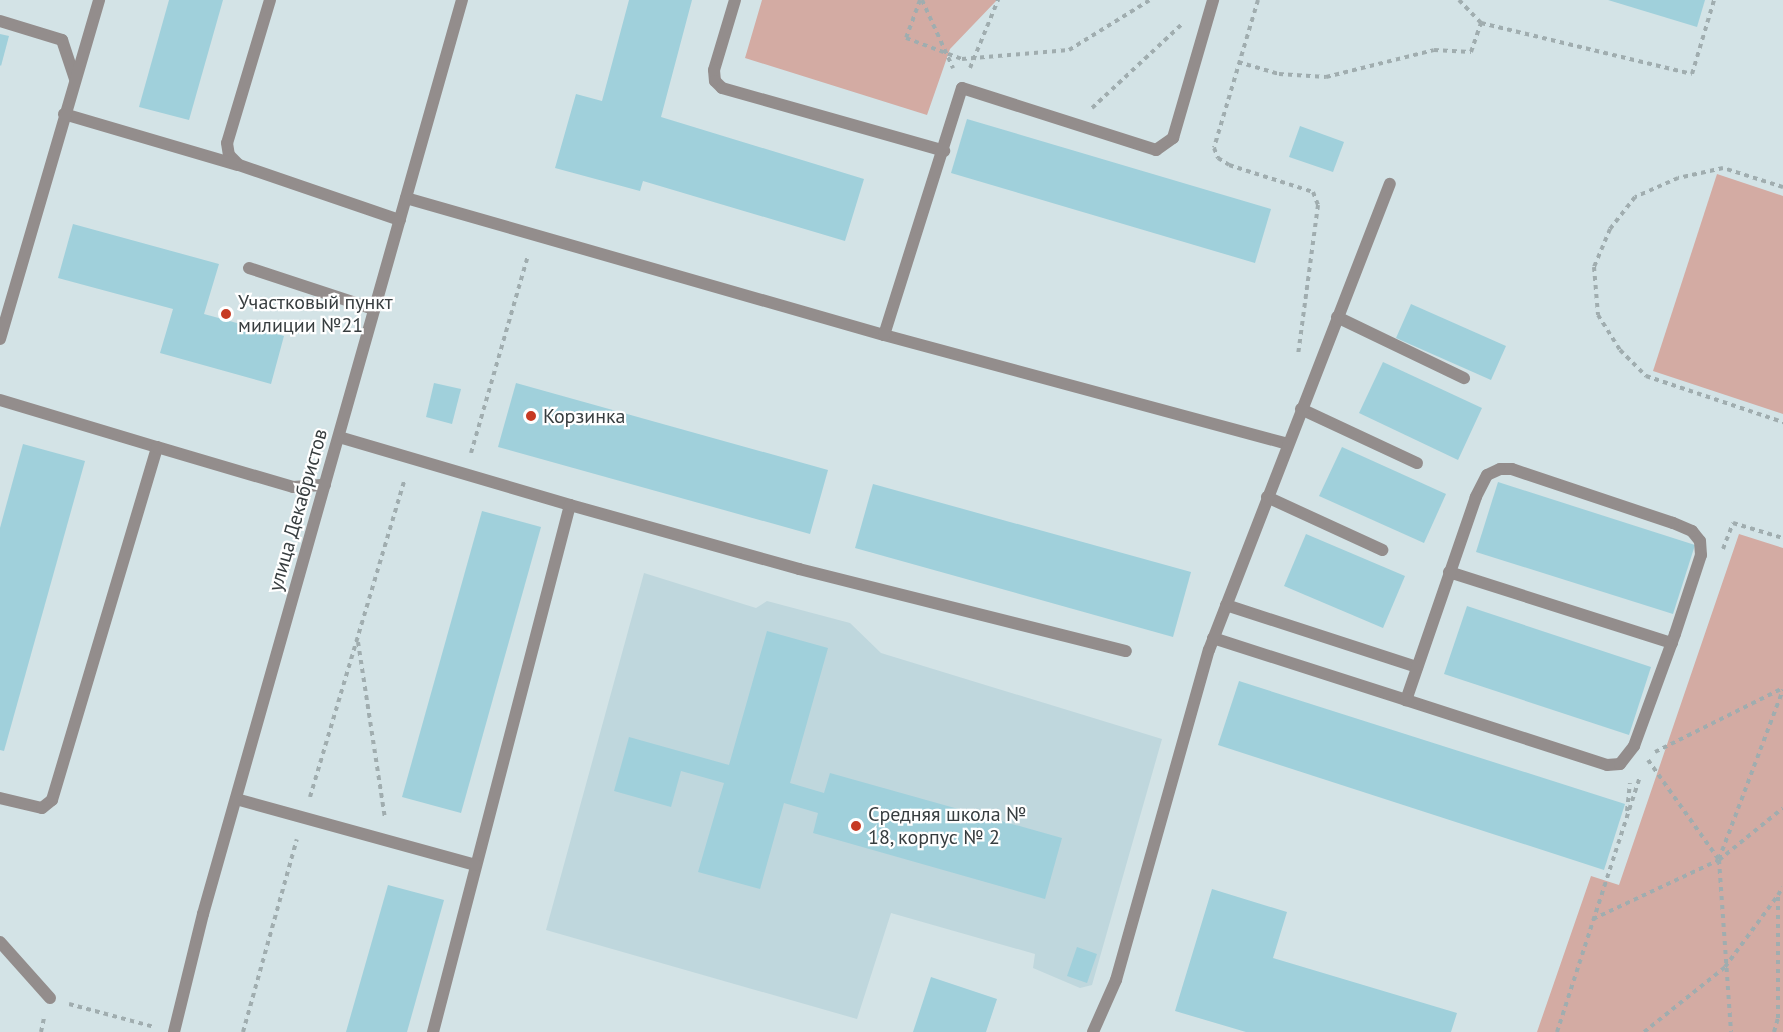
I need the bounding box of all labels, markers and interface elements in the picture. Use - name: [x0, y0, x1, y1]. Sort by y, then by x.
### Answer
- place label: Участковый пункт милиции №21: [238, 290, 393, 337]
- marker: Участковый пункт милиции №21: [219, 307, 233, 321]
- place label: Корзинка: [543, 404, 625, 428]
- marker: Корзинка: [524, 409, 538, 423]
- street label: улица Декабристов: [263, 426, 333, 594]
- place label: Средняя школа № 18, корпус № 2: [868, 802, 1026, 849]
- marker: Средняя школа № 18, корпус № 2: [849, 819, 863, 833]

